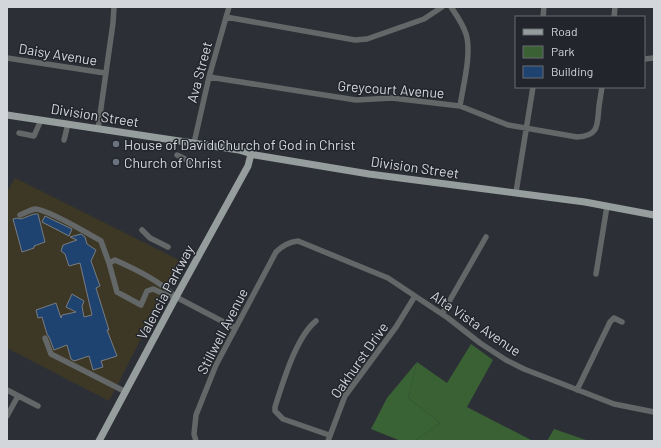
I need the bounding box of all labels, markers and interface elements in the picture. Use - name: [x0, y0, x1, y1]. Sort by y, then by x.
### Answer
- legend: [515, 16, 645, 88]
- text: Road: [551, 24, 578, 38]
- street label: Daisy Avenue: [17, 39, 99, 69]
- street label: Ava Street: [183, 39, 215, 105]
- text: Park: [551, 44, 575, 58]
- text: Building: [551, 64, 593, 78]
- street label: Greycourt Avenue: [337, 77, 445, 101]
- street label: Division Street: [50, 100, 140, 130]
- place label: House of David Church of God in Christ: [124, 136, 356, 153]
- marker: House of David Church of God in Christ: [111, 139, 121, 149]
- street label: Division Street: [370, 152, 460, 182]
- place label: Church of Christ: [124, 154, 222, 171]
- marker: Church of Christ: [111, 157, 121, 167]
- street label: Valencia Parkway: [133, 241, 197, 342]
- street label: Stillwell Avenue: [193, 285, 251, 377]
- street label: Alta Vista Avenue: [428, 287, 524, 359]
- street label: Oakhurst Drive: [327, 319, 391, 401]

